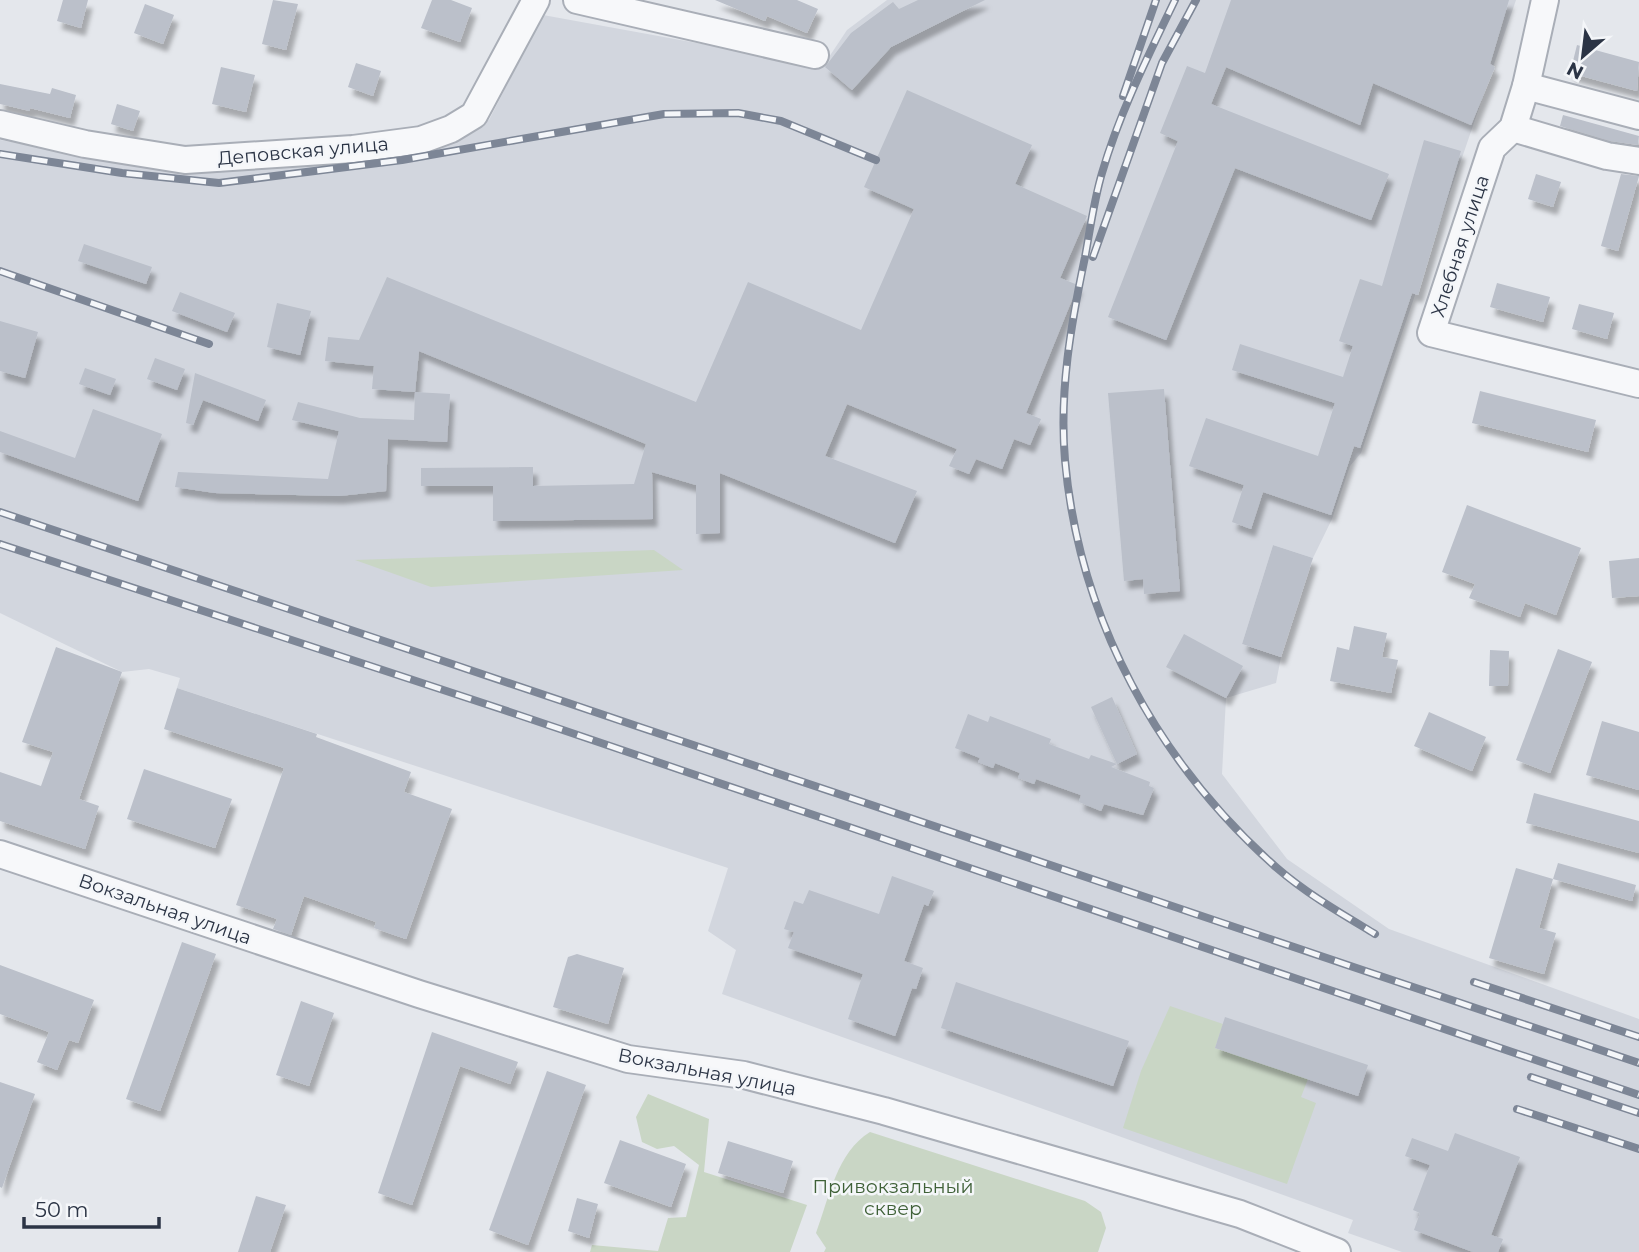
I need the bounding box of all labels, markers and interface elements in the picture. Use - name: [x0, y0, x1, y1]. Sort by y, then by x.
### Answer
- north arrow: [1548, 21, 1618, 91]
- text: N: [1563, 57, 1587, 84]
- street label: Деповская улица: [217, 132, 389, 170]
- street label: Хлебная улица: [1426, 172, 1494, 320]
- street label: Вокзальная улица: [76, 869, 254, 949]
- street label: Вокзальная улица: [616, 1043, 798, 1101]
- park label: Привокзальный сквер: [812, 1175, 974, 1220]
- scale bar: [24, 1186, 159, 1230]
- text: 50 m: [35, 1197, 89, 1222]

